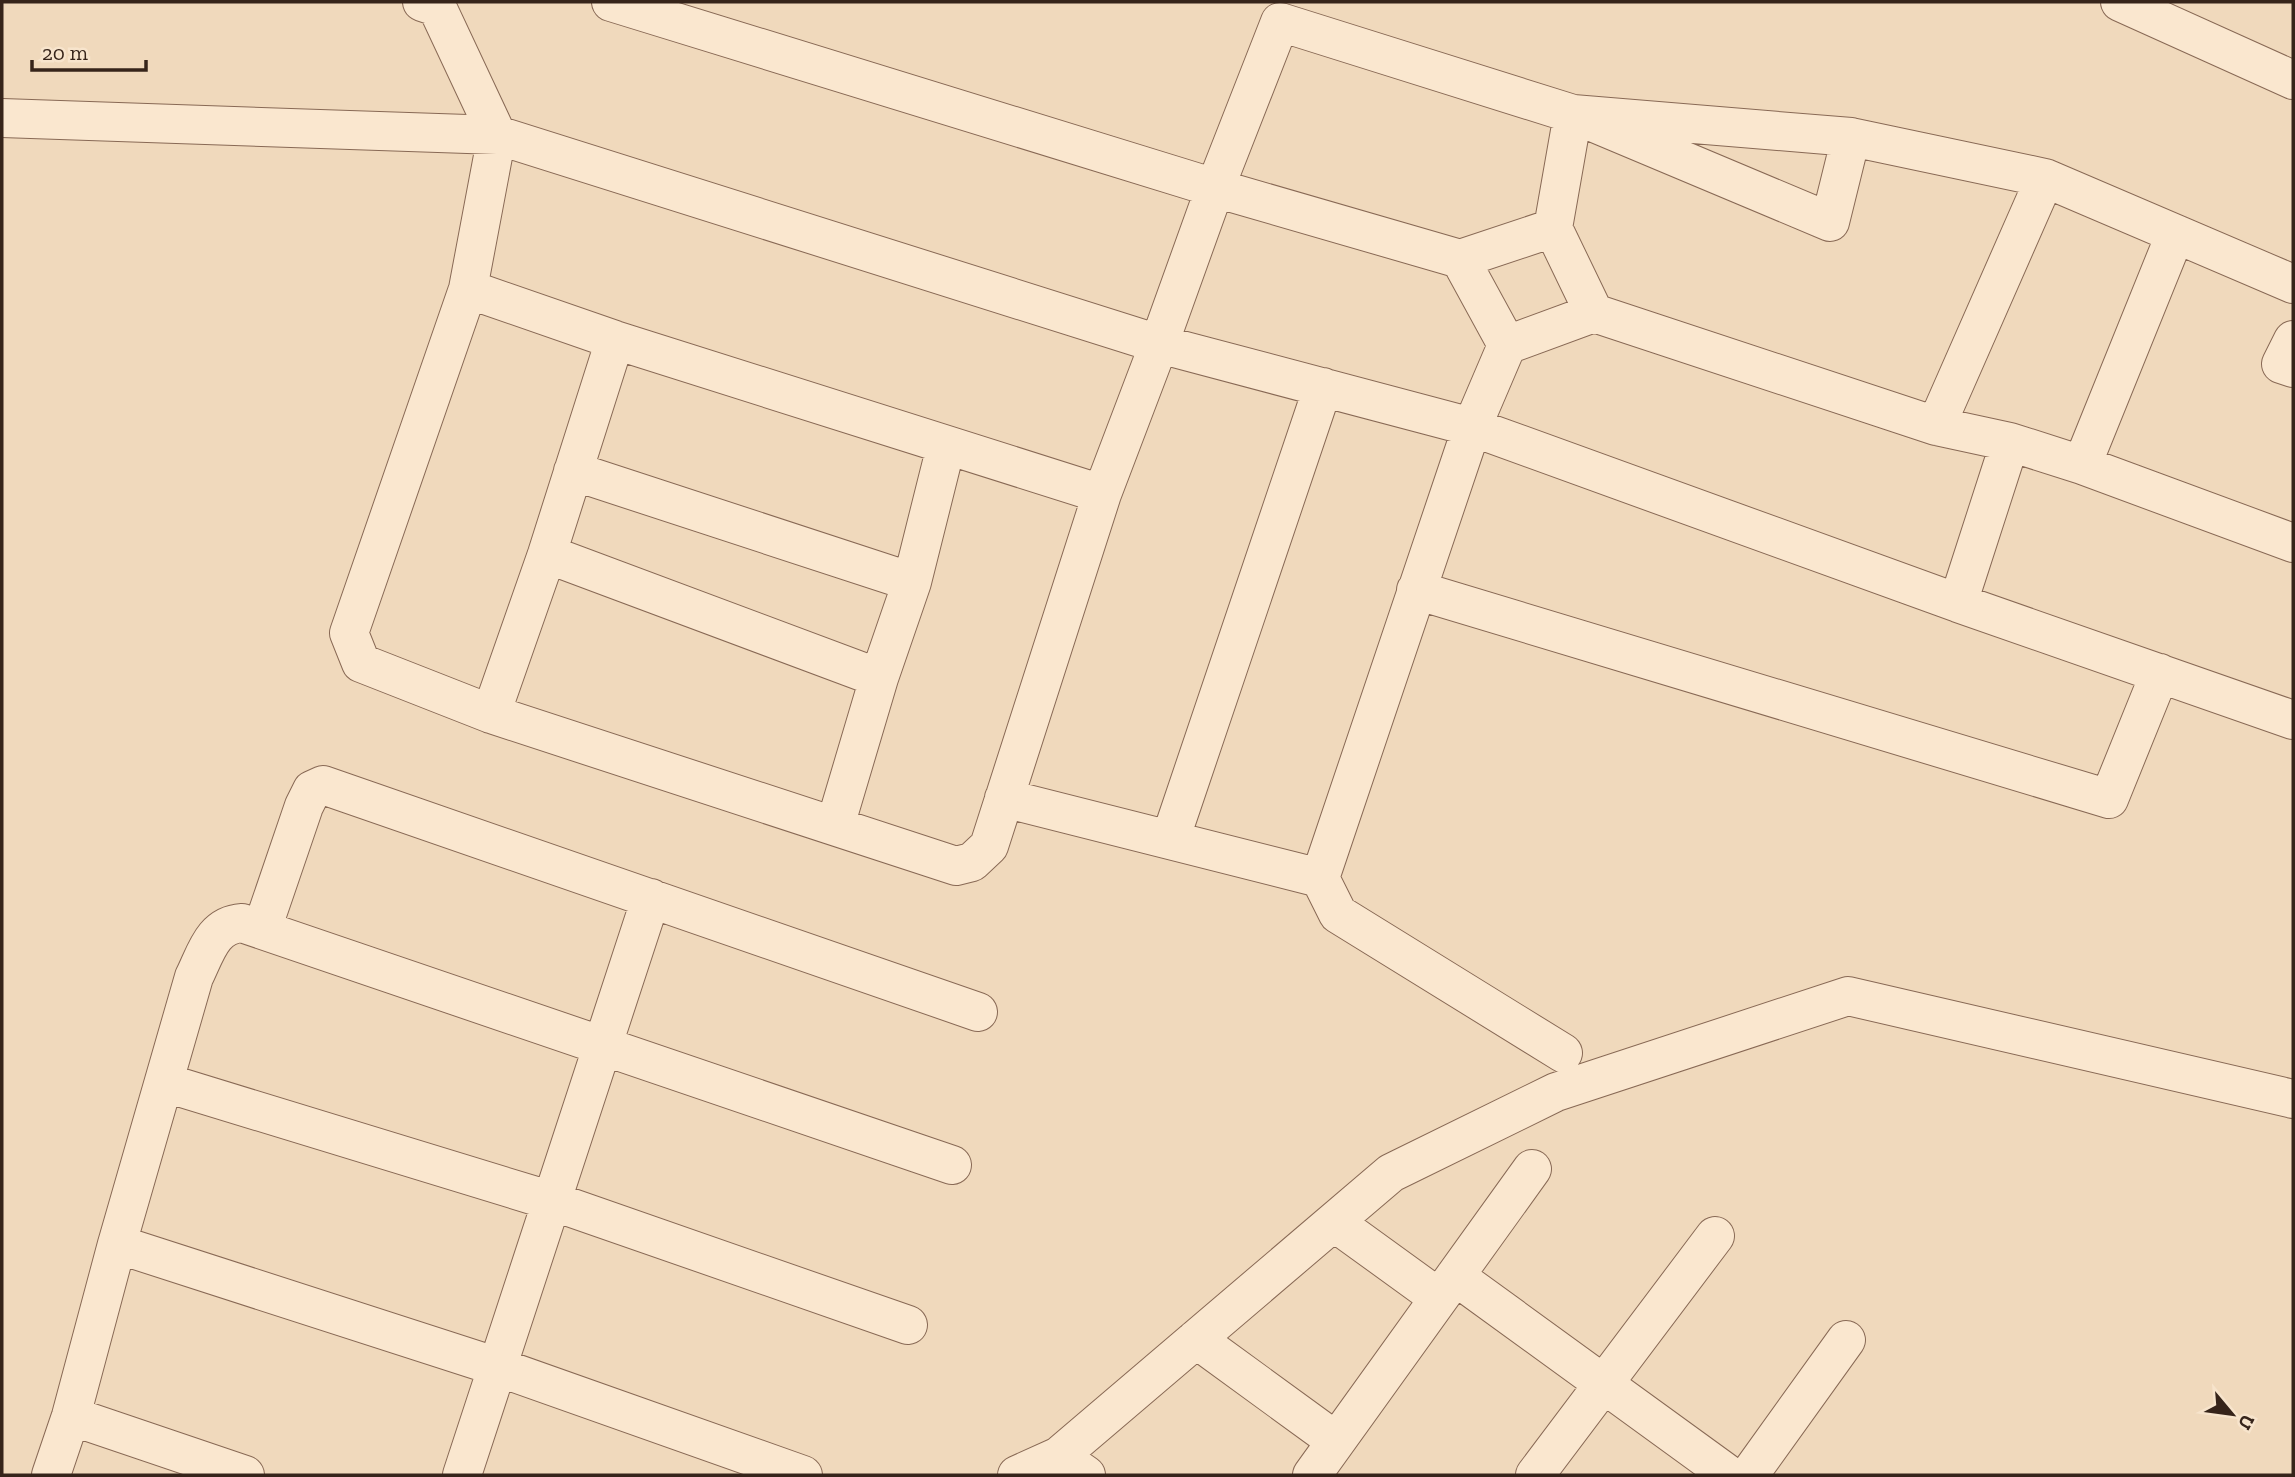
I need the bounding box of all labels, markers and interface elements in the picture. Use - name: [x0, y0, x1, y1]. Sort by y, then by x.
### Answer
- scale bar: [32, 28, 145, 72]
- text: 20 m: [42, 40, 88, 65]
- north arrow: [2197, 1379, 2267, 1449]
- text: U: [2233, 1410, 2260, 1434]

